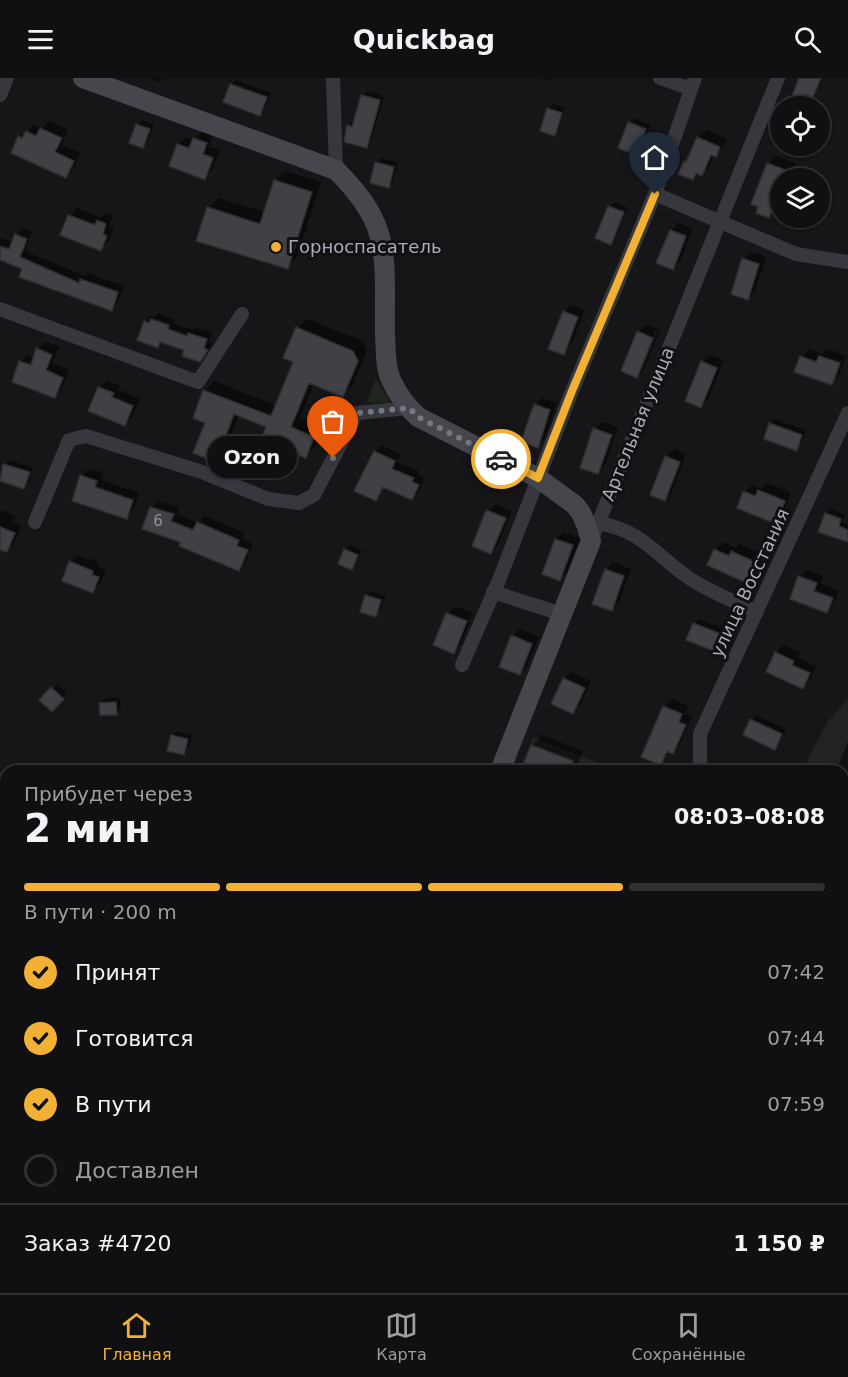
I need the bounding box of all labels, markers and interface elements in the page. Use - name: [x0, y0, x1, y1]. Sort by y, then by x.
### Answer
- icon: menu: [24, 23, 57, 56]
- icon: search: [791, 23, 824, 56]
- text: Quickbag: [353, 24, 495, 55]
- map controls: [770, 96, 830, 228]
- button: locate: [770, 96, 830, 156]
- pin: [629, 132, 680, 194]
- icon: home: [638, 141, 671, 174]
- button: layers: [770, 168, 830, 228]
- place label: Горноспасатель: [288, 236, 442, 257]
- marker: Горноспасатель: [269, 240, 283, 254]
- street label: Артельная улица: [597, 344, 678, 504]
- pin: [307, 396, 358, 458]
- icon: bag: [316, 405, 349, 438]
- courier: [471, 429, 531, 489]
- callout: Ozon: [207, 437, 297, 479]
- icon: car: [485, 443, 518, 476]
- text: Ozon: [224, 445, 280, 469]
- street label: улица Восстания: [706, 505, 793, 661]
- house number: 6: [153, 512, 163, 530]
- text: Прибудет через: [24, 782, 193, 806]
- text: 08:03–08:08: [674, 804, 825, 829]
- text: 2 мин: [24, 806, 151, 851]
- text: В пути · 200 m: [24, 900, 177, 924]
- icon: check: [24, 956, 57, 989]
- text: Принят: [75, 960, 160, 985]
- text: 07:42: [767, 960, 825, 984]
- icon: check: [24, 1022, 57, 1055]
- text: Готовится: [75, 1026, 194, 1051]
- text: 07:44: [767, 1026, 825, 1050]
- icon: check: [24, 1088, 57, 1121]
- text: В пути: [75, 1092, 152, 1117]
- text: 07:59: [767, 1092, 825, 1116]
- text: Доставлен: [75, 1158, 199, 1183]
- text: Заказ #4720: [24, 1231, 171, 1256]
- text: 1 150 ₽: [733, 1231, 825, 1256]
- tab: Главная: [102, 1309, 172, 1364]
- tab: Карта: [376, 1309, 427, 1364]
- tab: Сохранённые: [632, 1309, 746, 1364]

